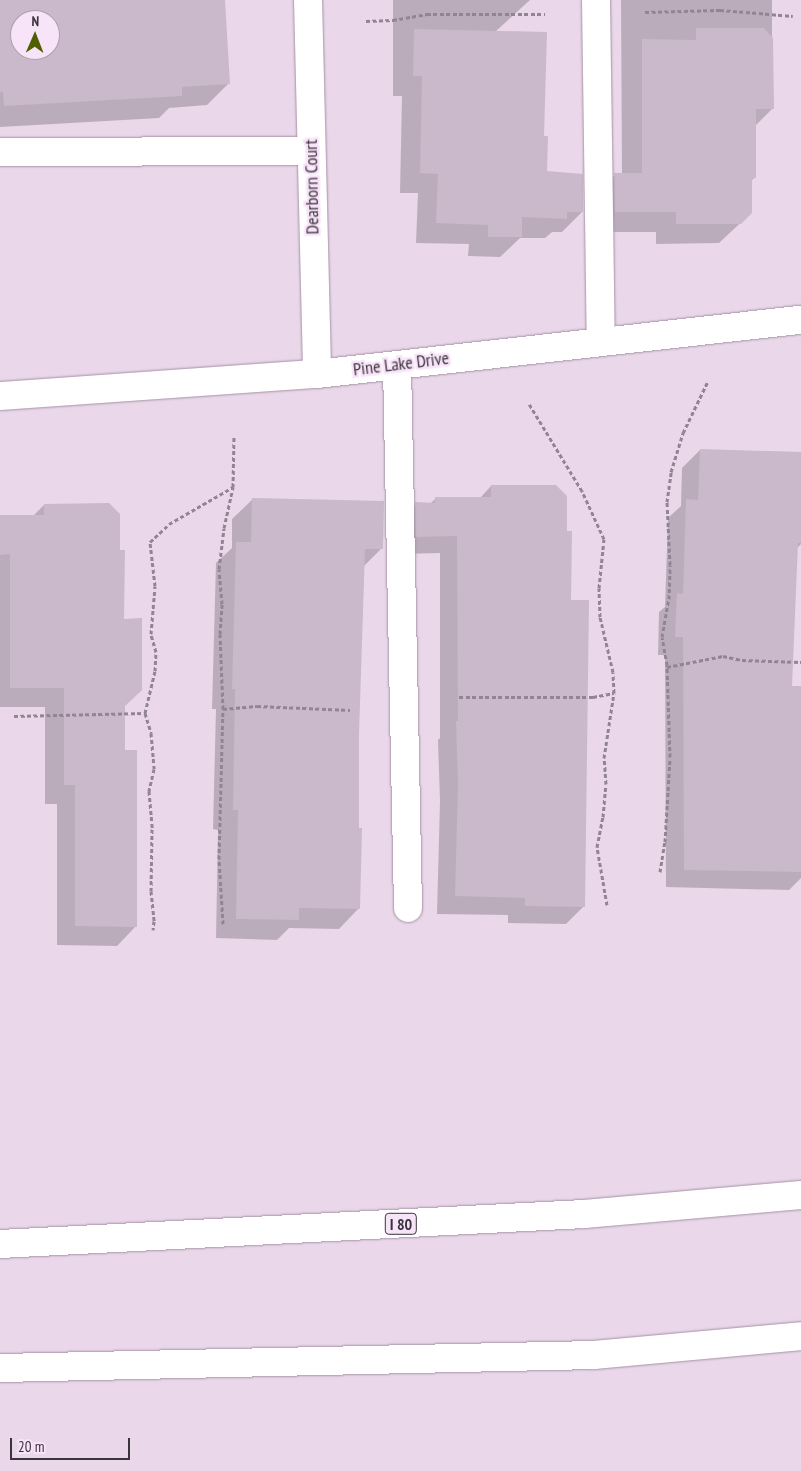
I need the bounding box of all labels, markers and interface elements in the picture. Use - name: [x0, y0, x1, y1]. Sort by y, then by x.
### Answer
- north arrow: [10, 10, 60, 60]
- text: N: [31, 12, 39, 30]
- street label: Dearborn Court: [300, 139, 324, 235]
- street label: Pine Lake Drive: [352, 347, 450, 381]
- road number: I 80: [385, 1210, 417, 1238]
- scale bar: [12, 1428, 132, 1460]
- text: 20 m: [18, 1437, 44, 1456]

